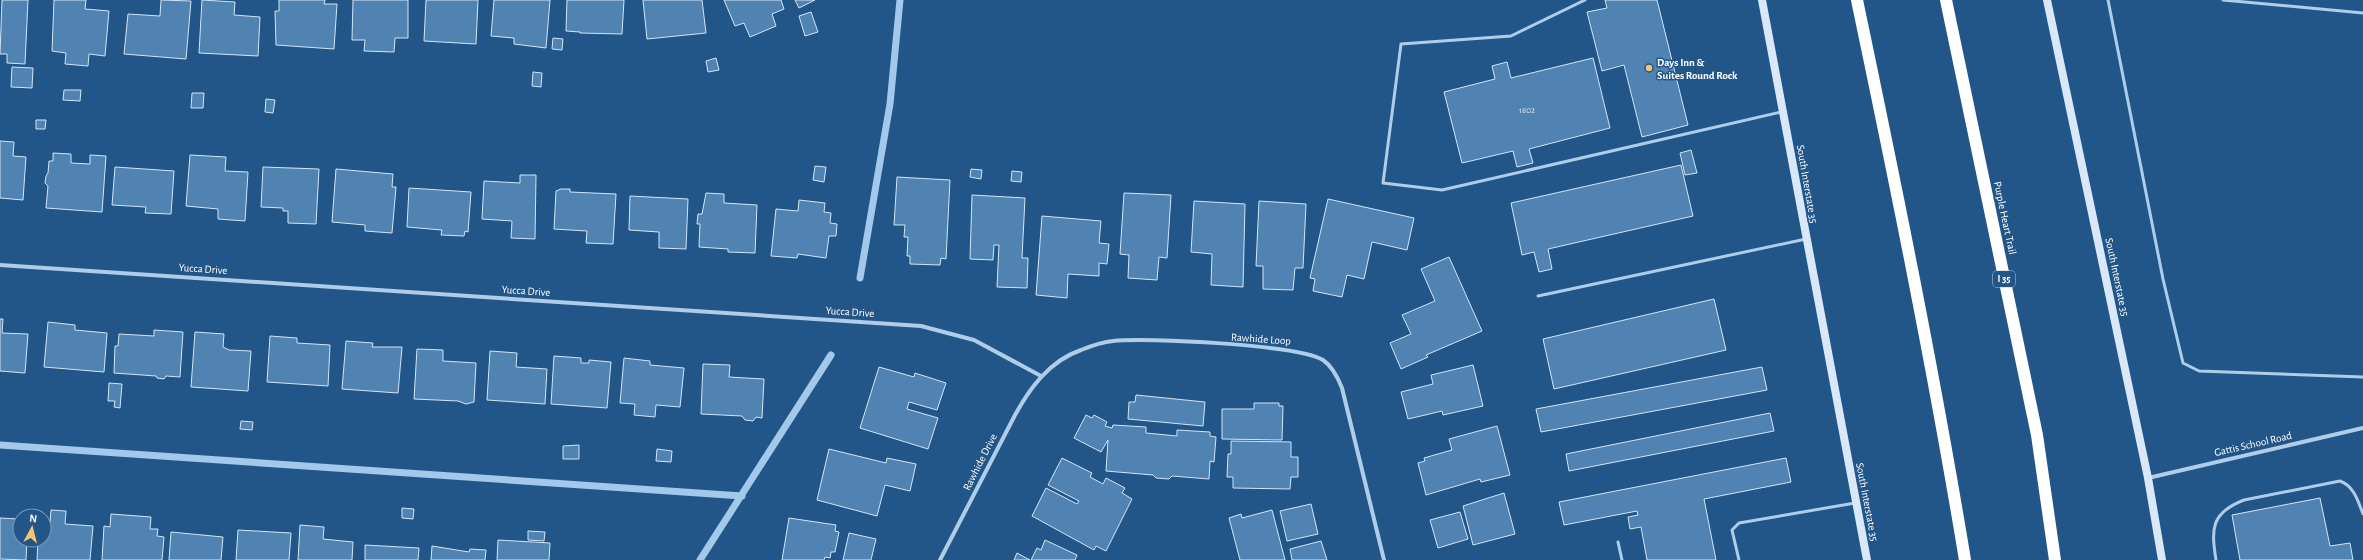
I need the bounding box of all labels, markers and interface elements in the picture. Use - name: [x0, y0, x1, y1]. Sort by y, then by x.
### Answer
- place label: Days Inn & Suites Round Rock: [1657, 57, 1738, 81]
- marker: Days Inn & Suites Round Rock: [1644, 63, 1654, 73]
- house number: 1802: [1519, 106, 1535, 115]
- street label: South Interstate 35: [1795, 144, 1819, 225]
- street label: Purple Heart Trail: [1992, 180, 2018, 256]
- street label: South Interstate 35: [2103, 237, 2131, 317]
- street label: Yucca Drive: [178, 262, 228, 276]
- road number: I 35: [1993, 271, 2015, 287]
- street label: Yucca Drive: [501, 284, 551, 298]
- street label: Yucca Drive: [825, 305, 875, 319]
- street label: Rawhide Loop: [1231, 331, 1292, 347]
- street label: Gattis School Road: [2213, 430, 2293, 458]
- street label: Rawhide Drive: [961, 432, 999, 492]
- street label: South Interstate 35: [1854, 462, 1880, 542]
- north arrow: [12, 508, 52, 548]
- text: N: [29, 513, 38, 524]

